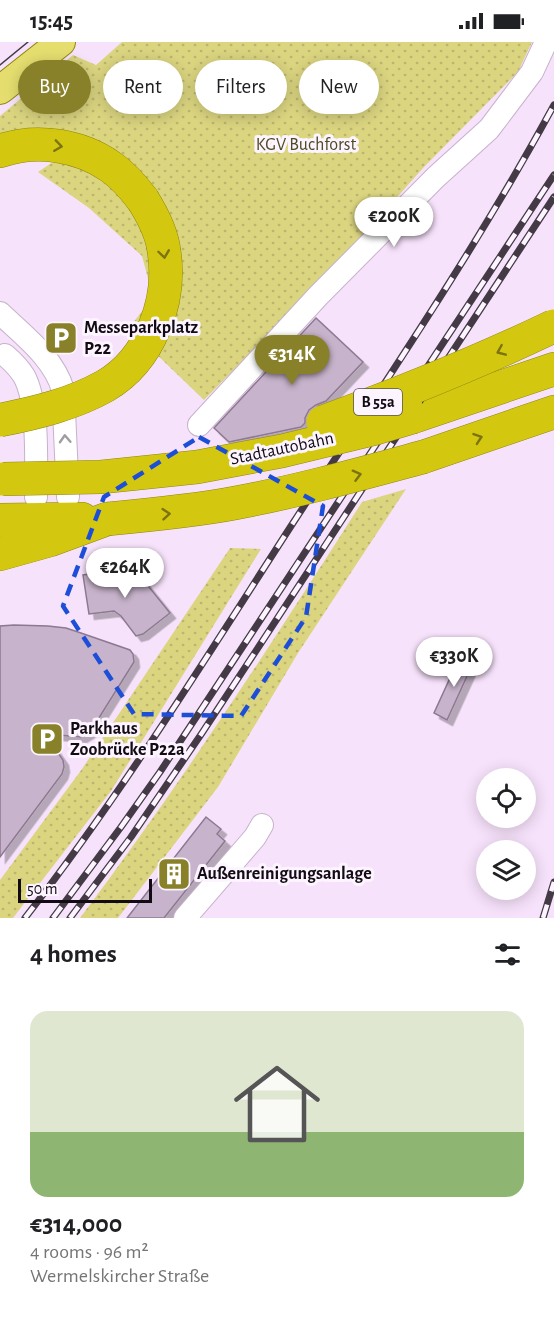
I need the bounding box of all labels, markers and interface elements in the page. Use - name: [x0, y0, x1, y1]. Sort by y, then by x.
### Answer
- text: 15:45: [30, 10, 73, 32]
- chip: Buy: [18, 60, 91, 114]
- chip: Rent: [103, 60, 183, 114]
- chip: Filters: [195, 60, 287, 114]
- chip: New: [299, 60, 379, 114]
- park label: KGV Buchforst: [256, 136, 356, 154]
- one-way arrow: [53, 140, 62, 152]
- pin: €200K: [352, 197, 436, 248]
- text: €200K: [368, 206, 420, 226]
- one-way arrow: [157, 250, 170, 259]
- place label: Messeparkplatz P22: [84, 319, 198, 358]
- parking icon: Messeparkplatz P22: [43, 320, 79, 356]
- pin: €314K: [250, 335, 334, 386]
- text: €314K: [269, 344, 315, 364]
- one-way arrow: [497, 344, 508, 356]
- road number: B 55a: [354, 389, 402, 415]
- street label: Stadtautobahn: [229, 429, 335, 469]
- one-way arrow: [472, 433, 483, 446]
- one-way arrow: [58, 434, 71, 443]
- one-way arrow: [351, 470, 361, 482]
- one-way arrow: [161, 508, 170, 521]
- pin: €264K: [83, 548, 167, 599]
- text: €264K: [100, 557, 150, 577]
- pin: €330K: [412, 637, 496, 688]
- text: €330K: [430, 646, 478, 666]
- place label: Parkhaus Zoobrücke P22a: [70, 720, 185, 759]
- parking icon: Parkhaus Zoobrücke P22a: [29, 721, 65, 757]
- map controls: [476, 768, 536, 900]
- button: locate: [476, 768, 536, 828]
- button: layers: [476, 840, 536, 900]
- building icon: Außenreinigungsanlage: [156, 856, 192, 892]
- place label: Außenreinigungsanlage: [197, 865, 372, 883]
- scale bar: [18, 876, 152, 904]
- text: 50 m: [27, 881, 58, 897]
- icon: filters: [491, 938, 524, 971]
- text: 4 homes: [30, 941, 117, 967]
- icon: home: [223, 1050, 331, 1158]
- text: €314,000: [30, 1211, 122, 1237]
- text: 4 rooms · 96 m²: [30, 1242, 148, 1262]
- text: Wermelskircher Straße: [30, 1266, 209, 1286]

